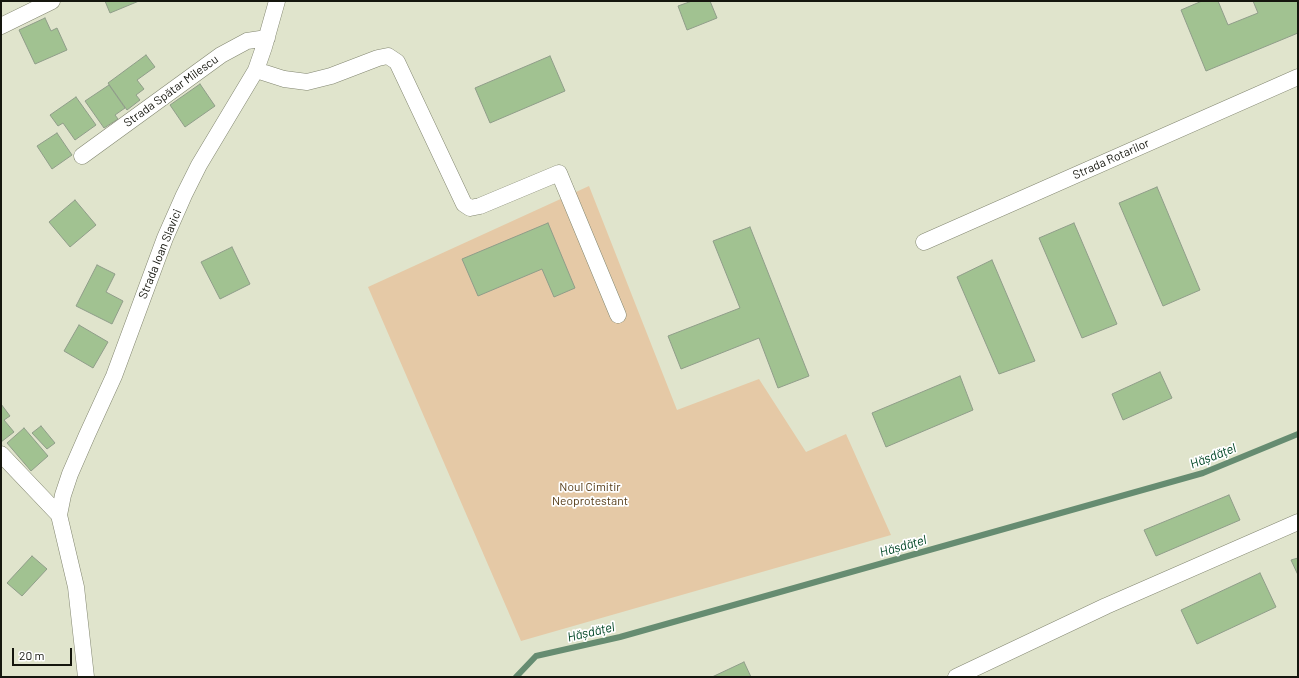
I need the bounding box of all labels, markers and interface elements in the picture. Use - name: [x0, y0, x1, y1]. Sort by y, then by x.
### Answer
- street label: Strada Spătar Milescu: [121, 52, 221, 130]
- street label: Strada Rotarilor: [1070, 136, 1152, 182]
- street label: Strada Ioan Slavici: [135, 207, 185, 301]
- water label: Hășdățel: [1188, 440, 1238, 472]
- park label: Noul Cimitir Neoprotestant: [552, 480, 628, 508]
- water label: Hășdățel: [878, 532, 928, 560]
- water label: Hășdățel: [566, 619, 616, 645]
- scale bar: [14, 640, 74, 666]
- text: 20 m: [19, 648, 45, 662]

